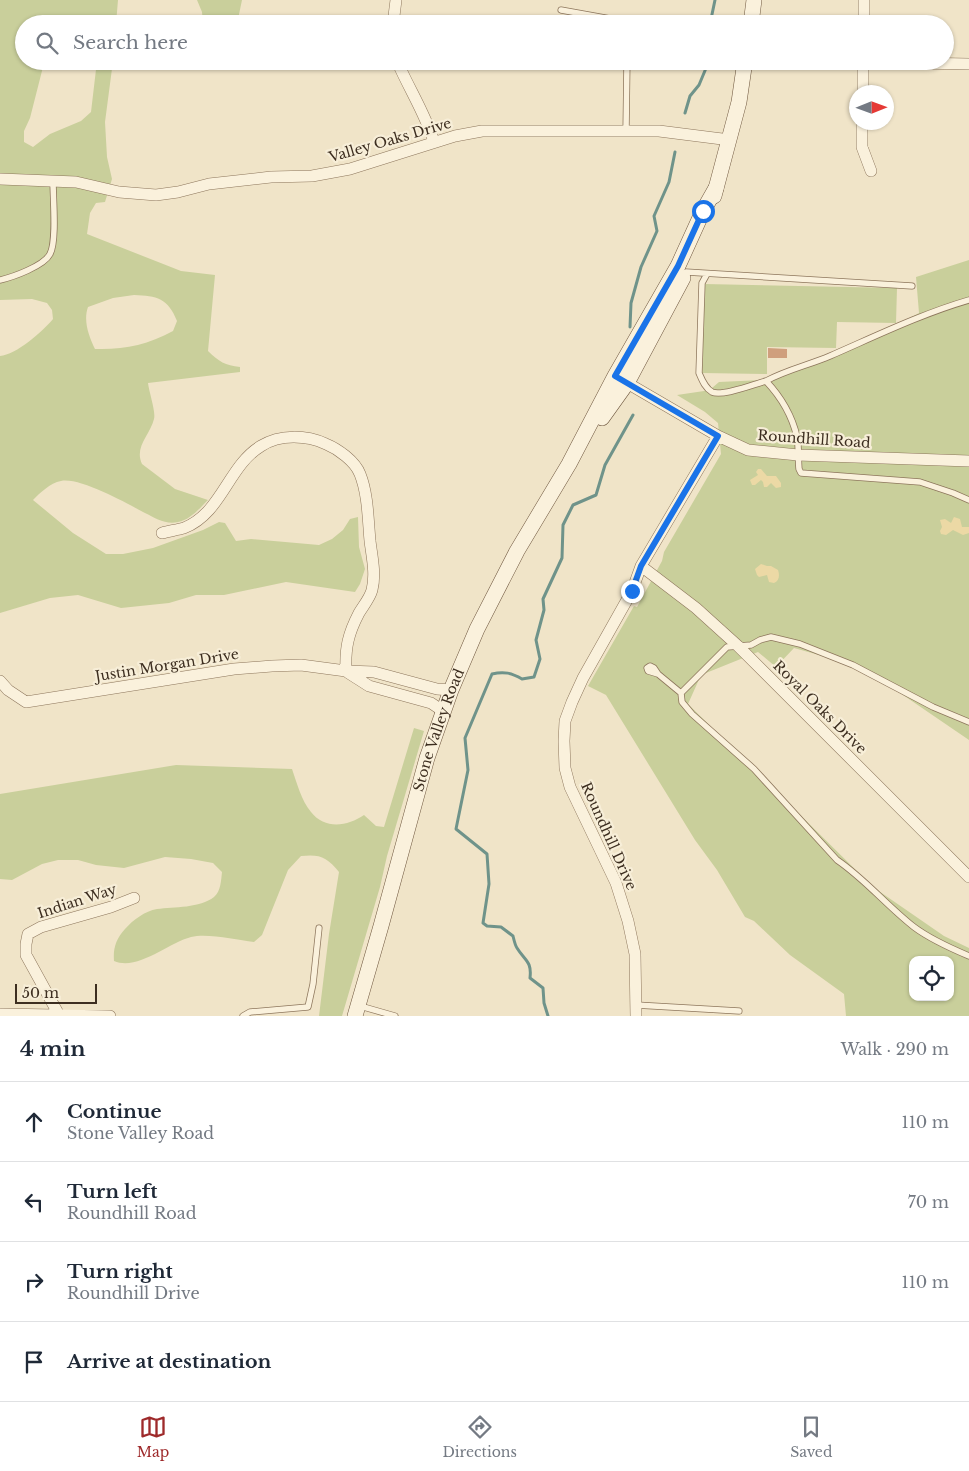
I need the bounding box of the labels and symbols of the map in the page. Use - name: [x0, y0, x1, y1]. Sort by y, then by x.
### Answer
- north arrow: [849, 85, 894, 130]
- street label: Valley Oaks Drive: [326, 114, 453, 166]
- route start: [692, 200, 715, 223]
- street label: Roundhill Road: [757, 426, 872, 452]
- route end: [621, 580, 644, 603]
- street label: Justin Morgan Drive: [92, 645, 240, 686]
- street label: Royal Oaks Drive: [770, 657, 870, 757]
- street label: Stone Valley Road: [409, 665, 468, 793]
- street label: Roundhill Drive: [577, 779, 641, 893]
- street label: Indian Way: [35, 880, 119, 922]
- scale bar: [15, 981, 98, 1004]

